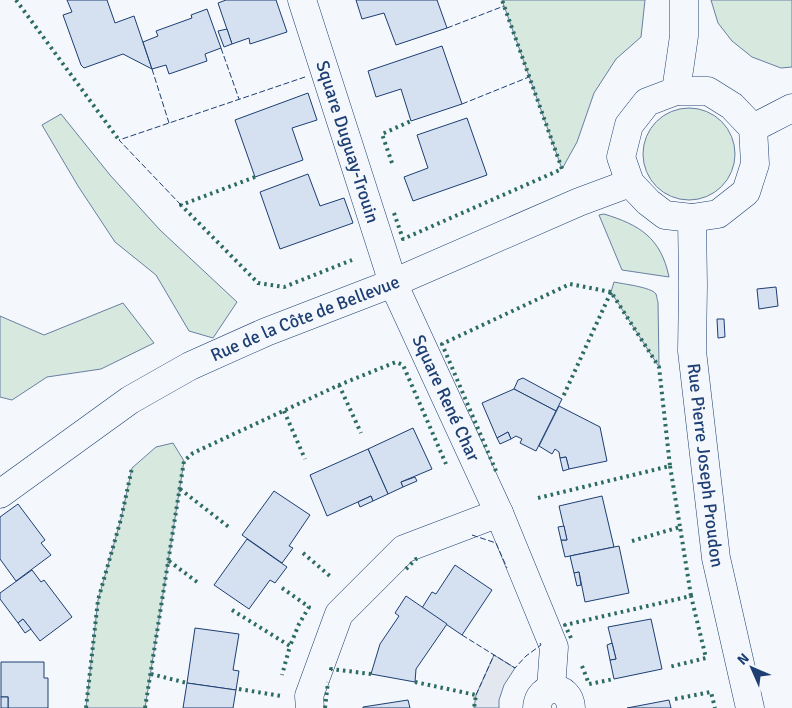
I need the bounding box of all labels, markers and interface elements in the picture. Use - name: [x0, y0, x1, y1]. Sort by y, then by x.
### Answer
- street label: Square Duguay-Trouin: [311, 58, 384, 226]
- street label: Rue de la Côte de Bellevue: [207, 270, 403, 366]
- street label: Square René Char: [407, 331, 485, 465]
- street label: Rue Pierre Joseph Proudon: [683, 362, 729, 569]
- north arrow: [727, 643, 777, 693]
- text: N: [734, 650, 753, 669]

